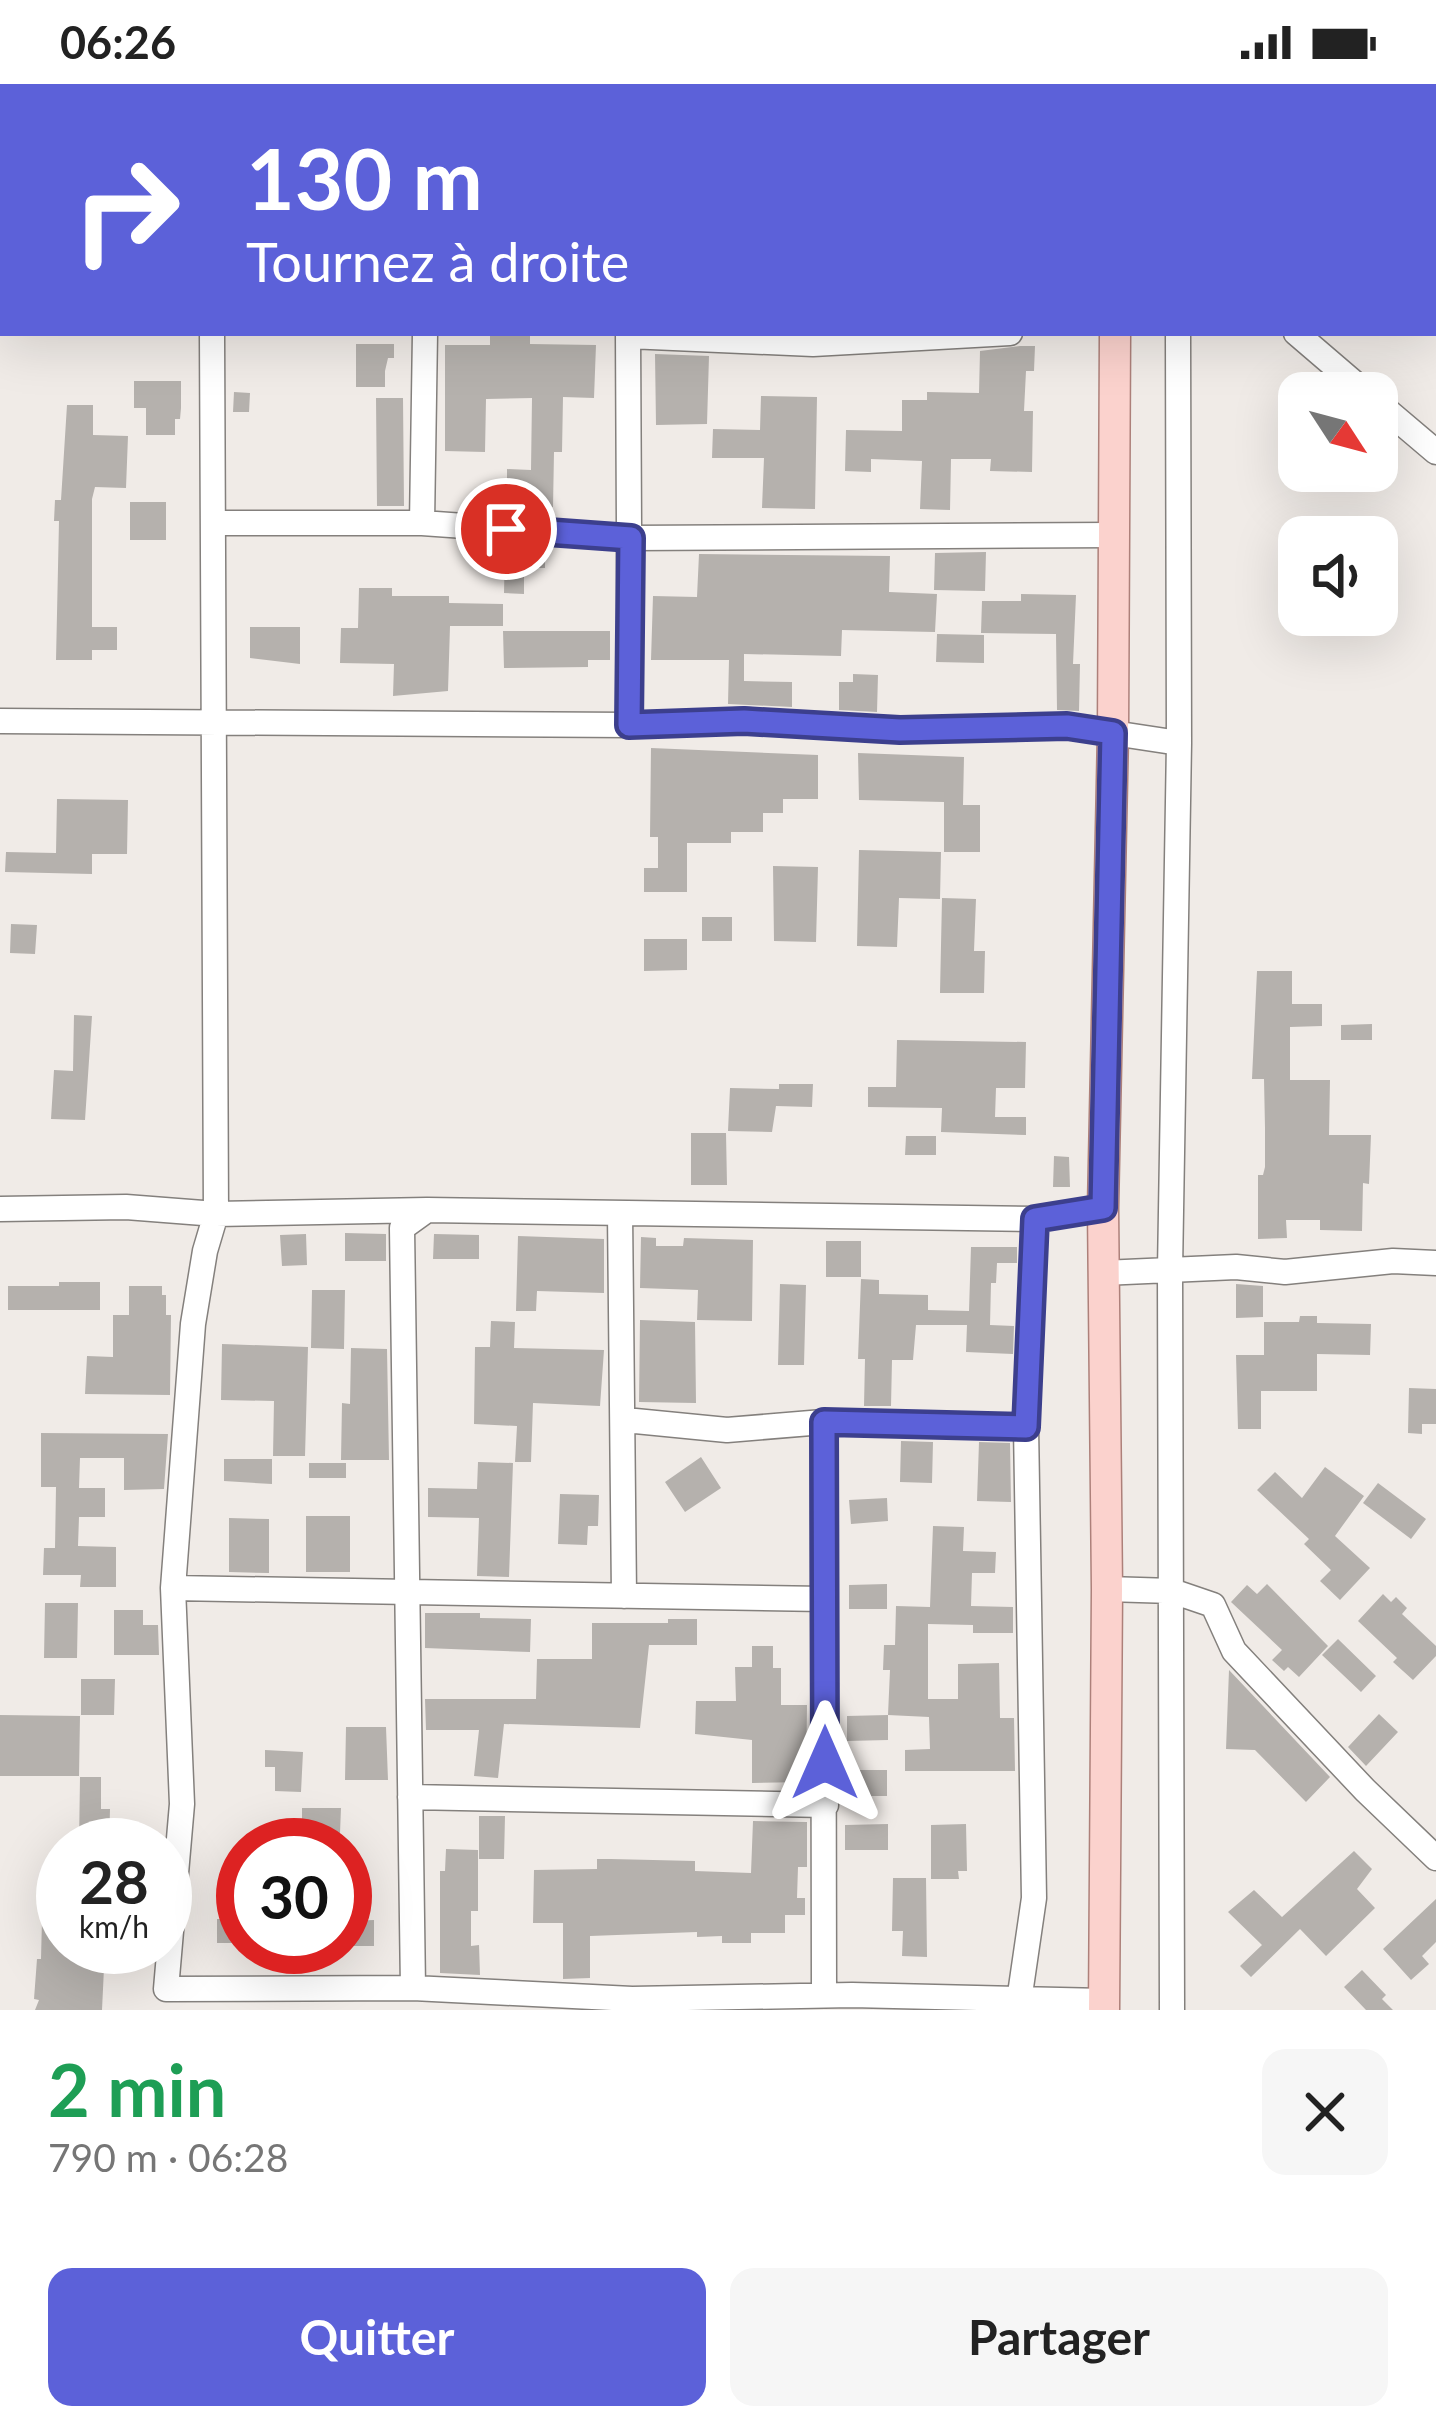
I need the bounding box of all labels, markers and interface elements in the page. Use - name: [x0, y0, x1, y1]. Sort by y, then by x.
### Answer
- text: 06:26: [60, 15, 176, 69]
- text: 130 m: [246, 127, 483, 228]
- icon: right: [48, 132, 204, 288]
- text: Tournez à droite: [246, 229, 629, 294]
- north arrow: [1278, 372, 1398, 492]
- map controls: [1278, 372, 1398, 636]
- pin: [455, 478, 557, 580]
- icon: arrive: [473, 496, 539, 562]
- button: sound: [1278, 516, 1398, 636]
- position arrow: [762, 1700, 888, 1826]
- speed limit sign: 30: [216, 1818, 372, 1974]
- text: 28: [79, 1845, 149, 1917]
- text: km/h: [79, 1908, 149, 1944]
- text: 2 min: [48, 2046, 226, 2132]
- button: close: [1262, 2049, 1388, 2175]
- text: 790 m · 06:28: [48, 2134, 288, 2180]
- button: Quitter: [48, 2268, 706, 2406]
- button: Partager: [730, 2268, 1388, 2406]

